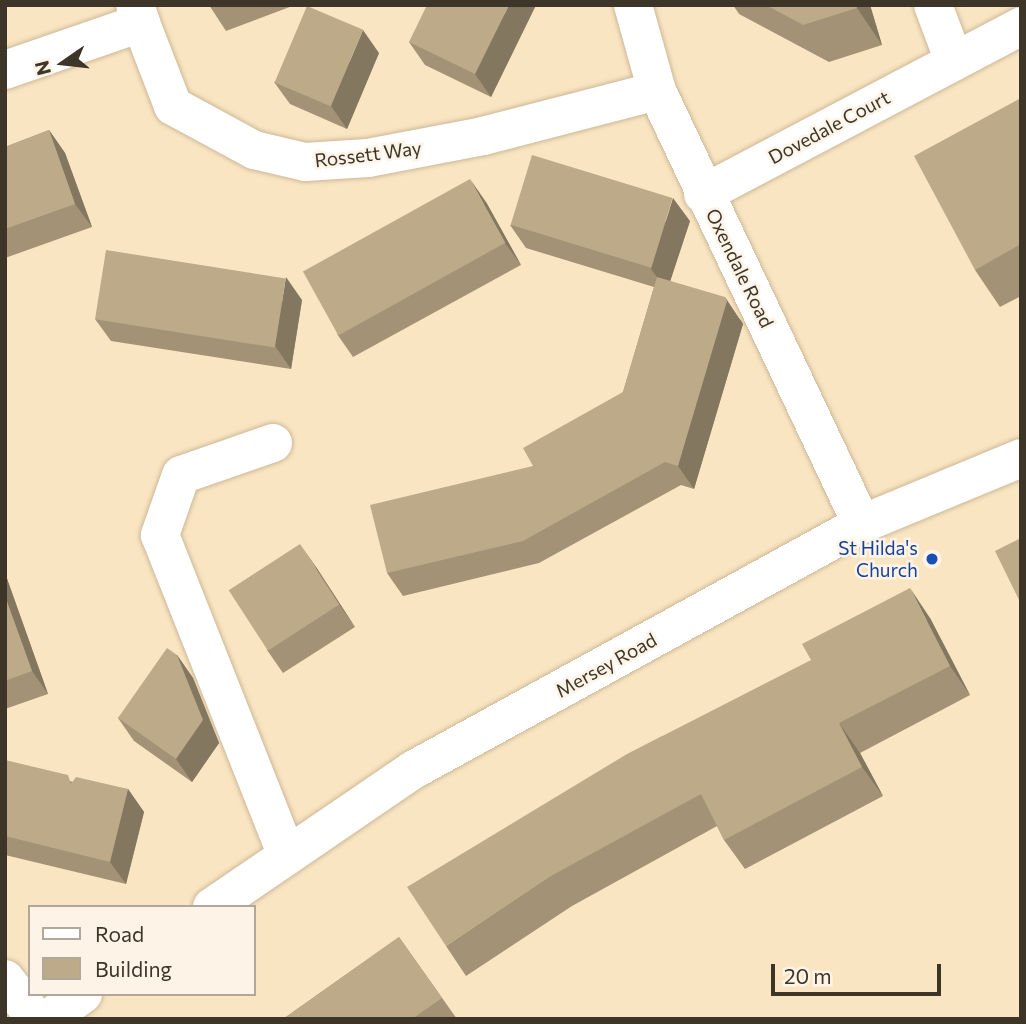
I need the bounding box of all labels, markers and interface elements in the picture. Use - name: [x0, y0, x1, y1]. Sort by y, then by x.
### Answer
- north arrow: [28, 28, 98, 98]
- text: N: [29, 59, 55, 78]
- street label: Dovedale Court: [764, 85, 894, 169]
- street label: Rossett Way: [313, 136, 423, 172]
- street label: Oxendale Road: [701, 205, 779, 331]
- place label: St Hilda's Church: [838, 537, 918, 581]
- marker: St Hilda's Church: [924, 551, 940, 567]
- street label: Mersey Road: [552, 628, 660, 702]
- legend: [28, 905, 256, 996]
- text: Road: [95, 921, 144, 946]
- scale bar: [774, 950, 944, 994]
- text: Building: [95, 956, 172, 981]
- text: 20 m: [784, 963, 832, 988]

